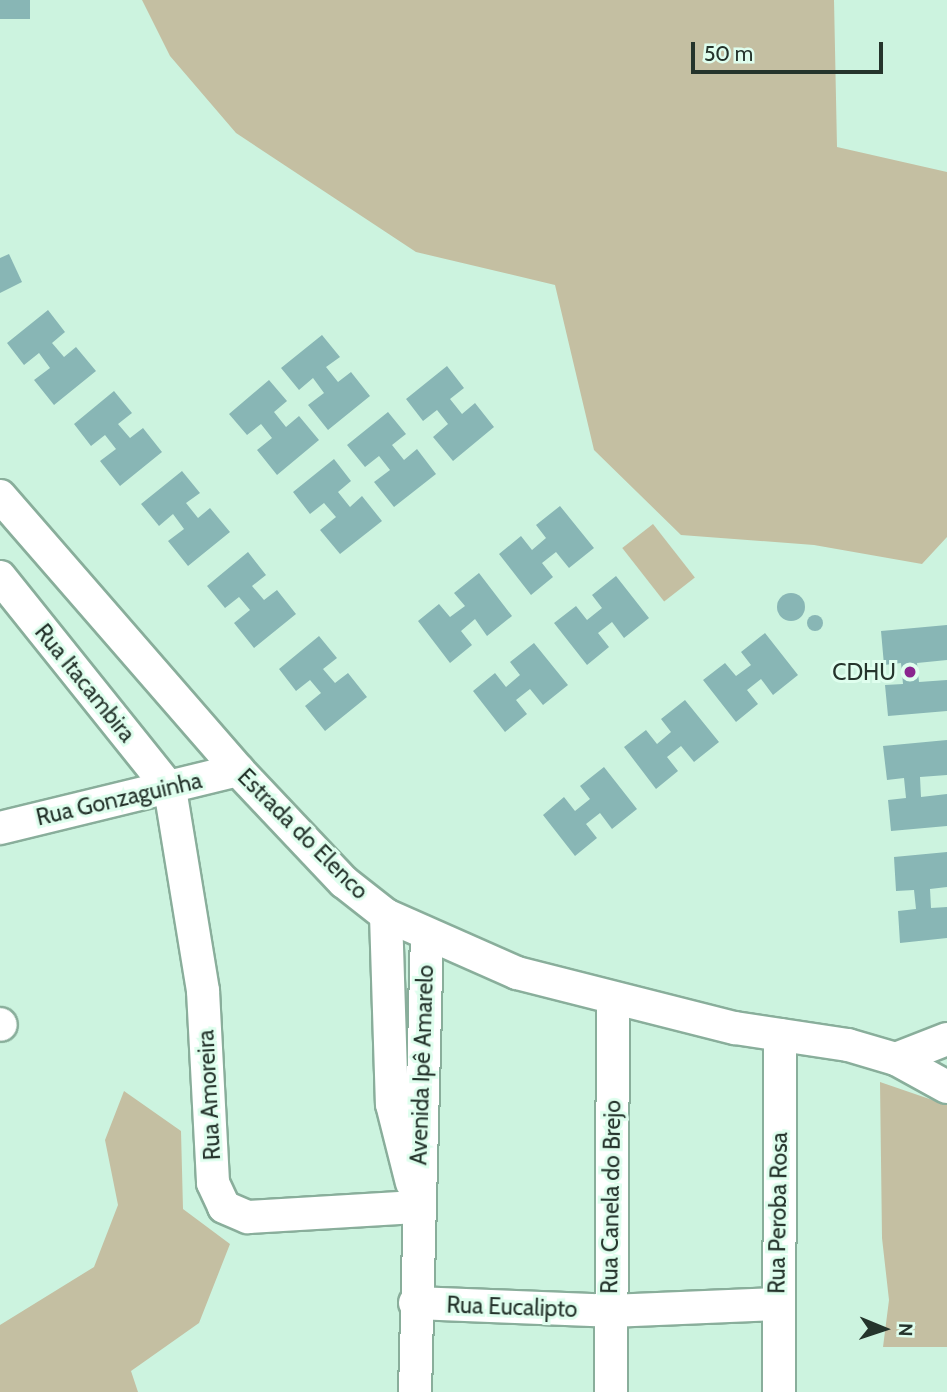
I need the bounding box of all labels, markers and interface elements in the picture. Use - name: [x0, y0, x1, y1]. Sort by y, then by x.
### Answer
- scale bar: [695, 28, 888, 72]
- text: 50 m: [704, 41, 753, 66]
- street label: Rua Itacambira: [29, 618, 141, 748]
- place label: CDHU: [832, 658, 896, 686]
- marker: CDHU: [902, 664, 918, 680]
- street label: Estrada do Elenco: [232, 763, 374, 905]
- street label: Rua Gonzaguinha: [33, 767, 205, 831]
- street label: Avenida Ipê Amarelo: [405, 964, 439, 1166]
- street label: Rua Amoreira: [192, 1029, 226, 1161]
- street label: Rua Canela do Brejo: [596, 1100, 626, 1294]
- street label: Rua Peroba Rosa: [763, 1132, 793, 1294]
- street label: Rua Eucalipto: [446, 1291, 578, 1323]
- north arrow: [849, 1294, 919, 1364]
- text: N: [894, 1323, 917, 1337]

